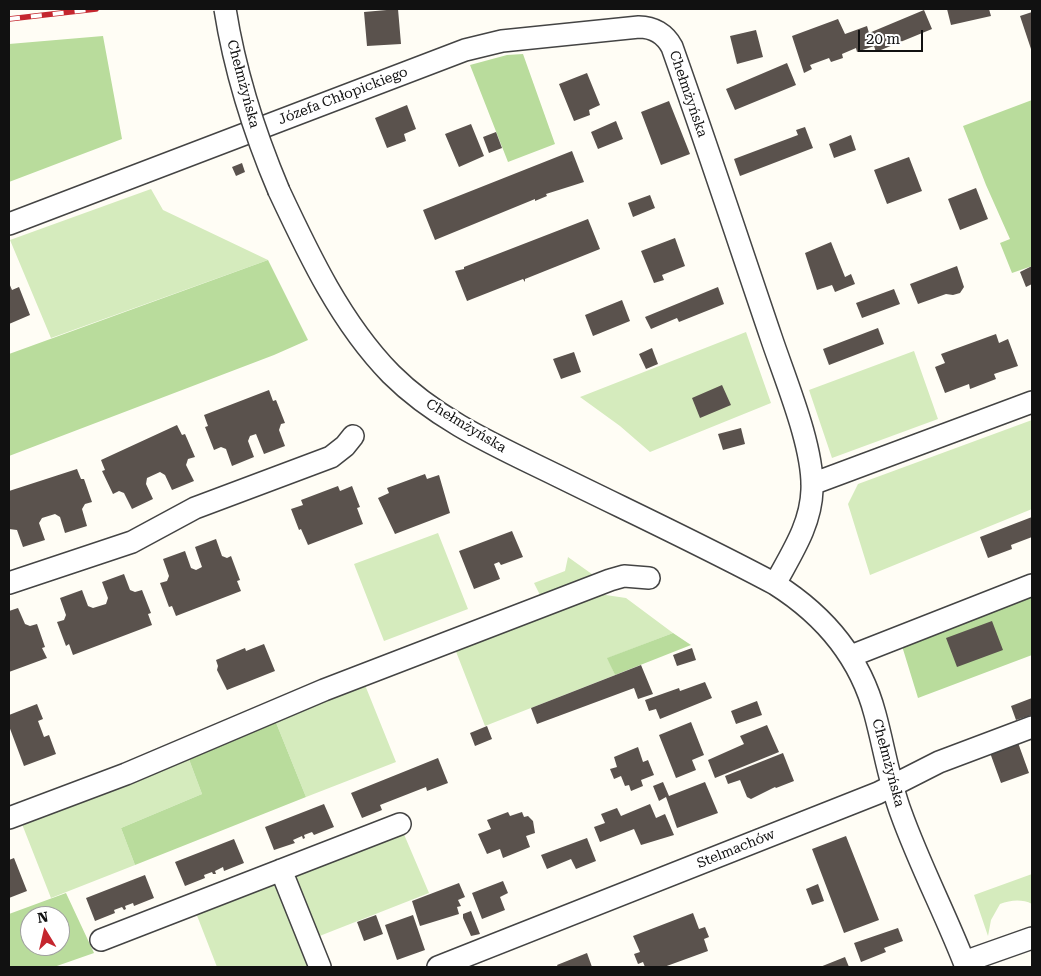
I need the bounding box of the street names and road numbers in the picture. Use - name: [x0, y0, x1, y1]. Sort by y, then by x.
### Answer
- street label: Chełmżyńska: [223, 38, 263, 130]
- street label: Chełmżyńska: [665, 48, 711, 140]
- street label: Józefa Chłopickiego: [276, 64, 410, 128]
- street label: Chełmżyńska: [423, 395, 509, 457]
- street label: Chełmżyńska: [868, 717, 908, 809]
- street label: Stelmachów: [695, 826, 777, 872]

